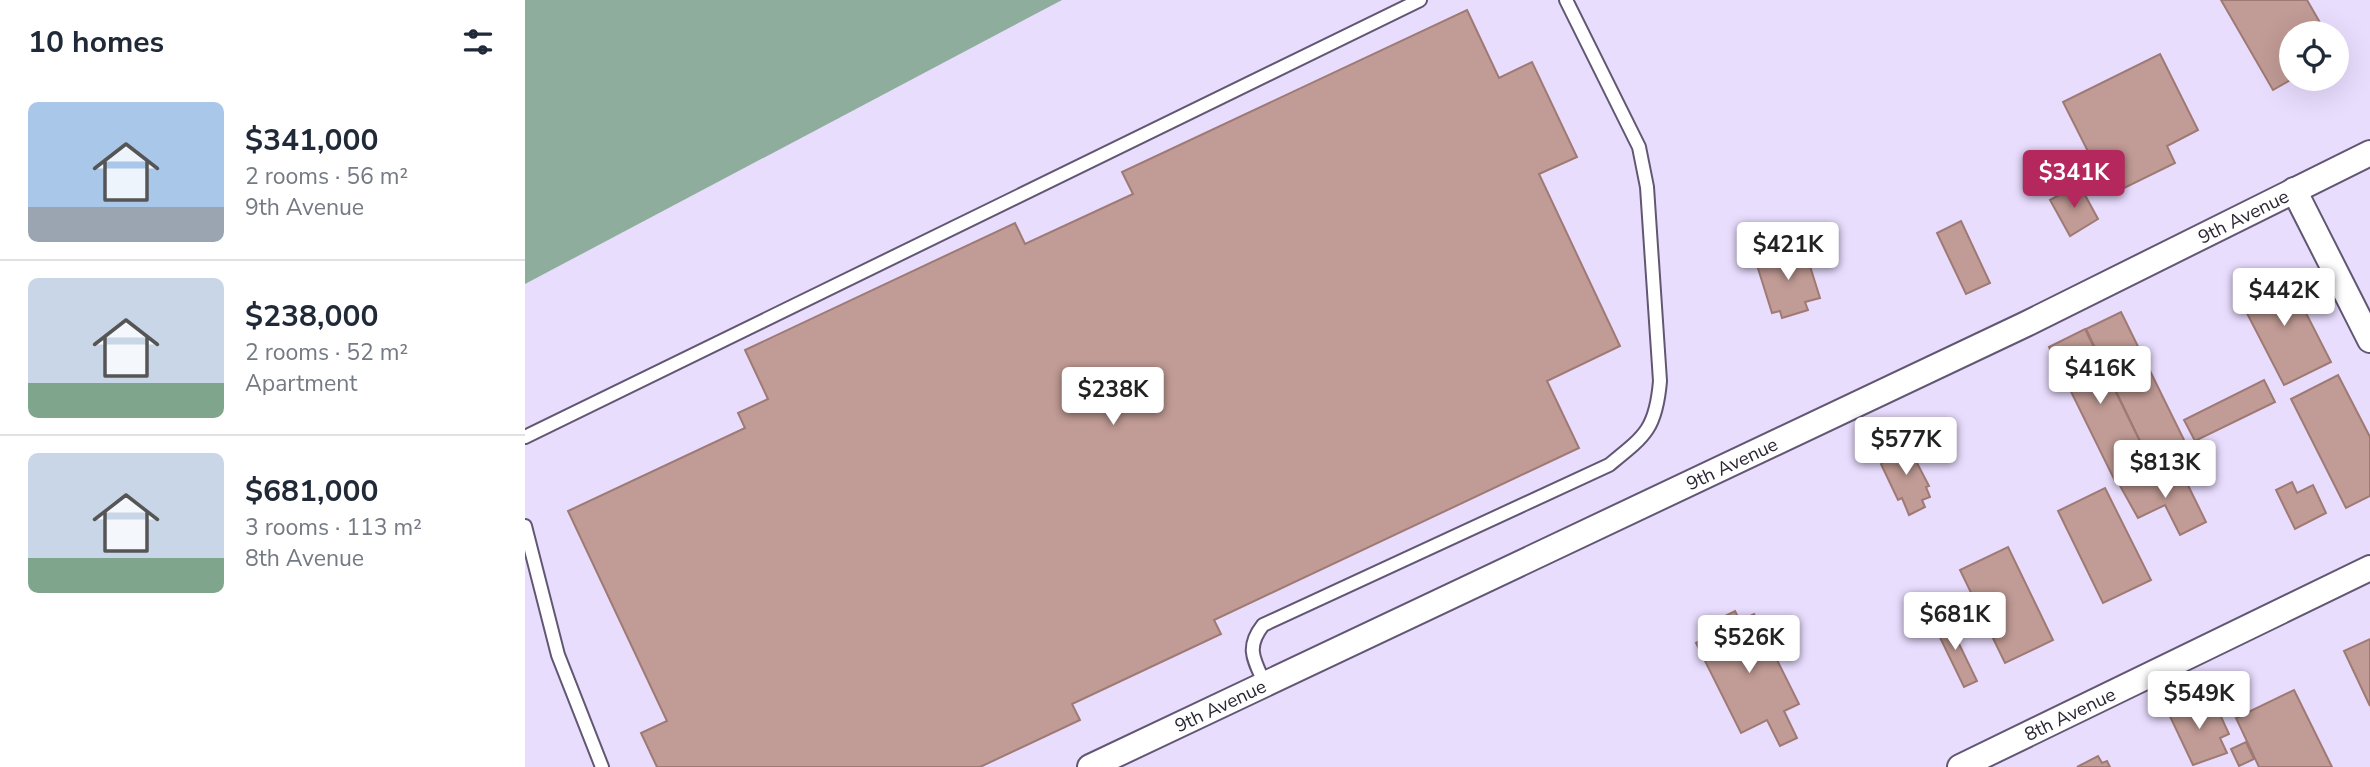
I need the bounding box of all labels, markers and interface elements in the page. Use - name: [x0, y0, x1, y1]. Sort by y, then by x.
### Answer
- map controls: [2279, 21, 2349, 91]
- button: locate: [2279, 21, 2349, 91]
- text: 10 homes: [28, 22, 164, 63]
- icon: filters: [459, 23, 497, 61]
- text: $341,000: [245, 120, 378, 161]
- icon: home: [84, 130, 168, 214]
- pin: $341K: [2025, 150, 2123, 210]
- text: $341K: [2039, 157, 2109, 188]
- text: 2 rooms · 56 m²: [245, 161, 408, 192]
- street label: 9th Avenue: [2194, 183, 2293, 251]
- text: 9th Avenue: [245, 192, 364, 223]
- pin: $421K: [1739, 222, 1837, 282]
- text: $421K: [1753, 229, 1823, 260]
- pin: $442K: [2235, 268, 2333, 328]
- text: $442K: [2249, 275, 2319, 306]
- text: $238,000: [245, 296, 378, 337]
- icon: home: [84, 306, 168, 390]
- text: 2 rooms · 52 m²: [245, 337, 408, 368]
- pin: $416K: [2051, 346, 2149, 406]
- text: $416K: [2065, 353, 2135, 384]
- text: Apartment: [245, 368, 357, 399]
- pin: $238K: [1064, 368, 1162, 427]
- text: $238K: [1078, 374, 1148, 405]
- pin: $577K: [1857, 418, 1955, 477]
- text: $577K: [1871, 424, 1941, 455]
- street label: 9th Avenue: [1682, 431, 1782, 497]
- pin: $813K: [2116, 440, 2214, 500]
- text: $813K: [2130, 447, 2200, 478]
- text: $681,000: [245, 471, 378, 512]
- icon: home: [84, 481, 168, 565]
- text: 3 rooms · 113 m²: [245, 512, 422, 543]
- text: 8th Avenue: [245, 543, 364, 574]
- pin: $681K: [1906, 592, 2004, 652]
- text: $681K: [1920, 599, 1990, 630]
- pin: $526K: [1700, 616, 1798, 675]
- text: $526K: [1714, 622, 1784, 653]
- pin: $549K: [2150, 672, 2248, 731]
- street label: 9th Avenue: [1171, 673, 1271, 739]
- text: $549K: [2164, 678, 2234, 709]
- street label: 8th Avenue: [2020, 681, 2120, 748]

